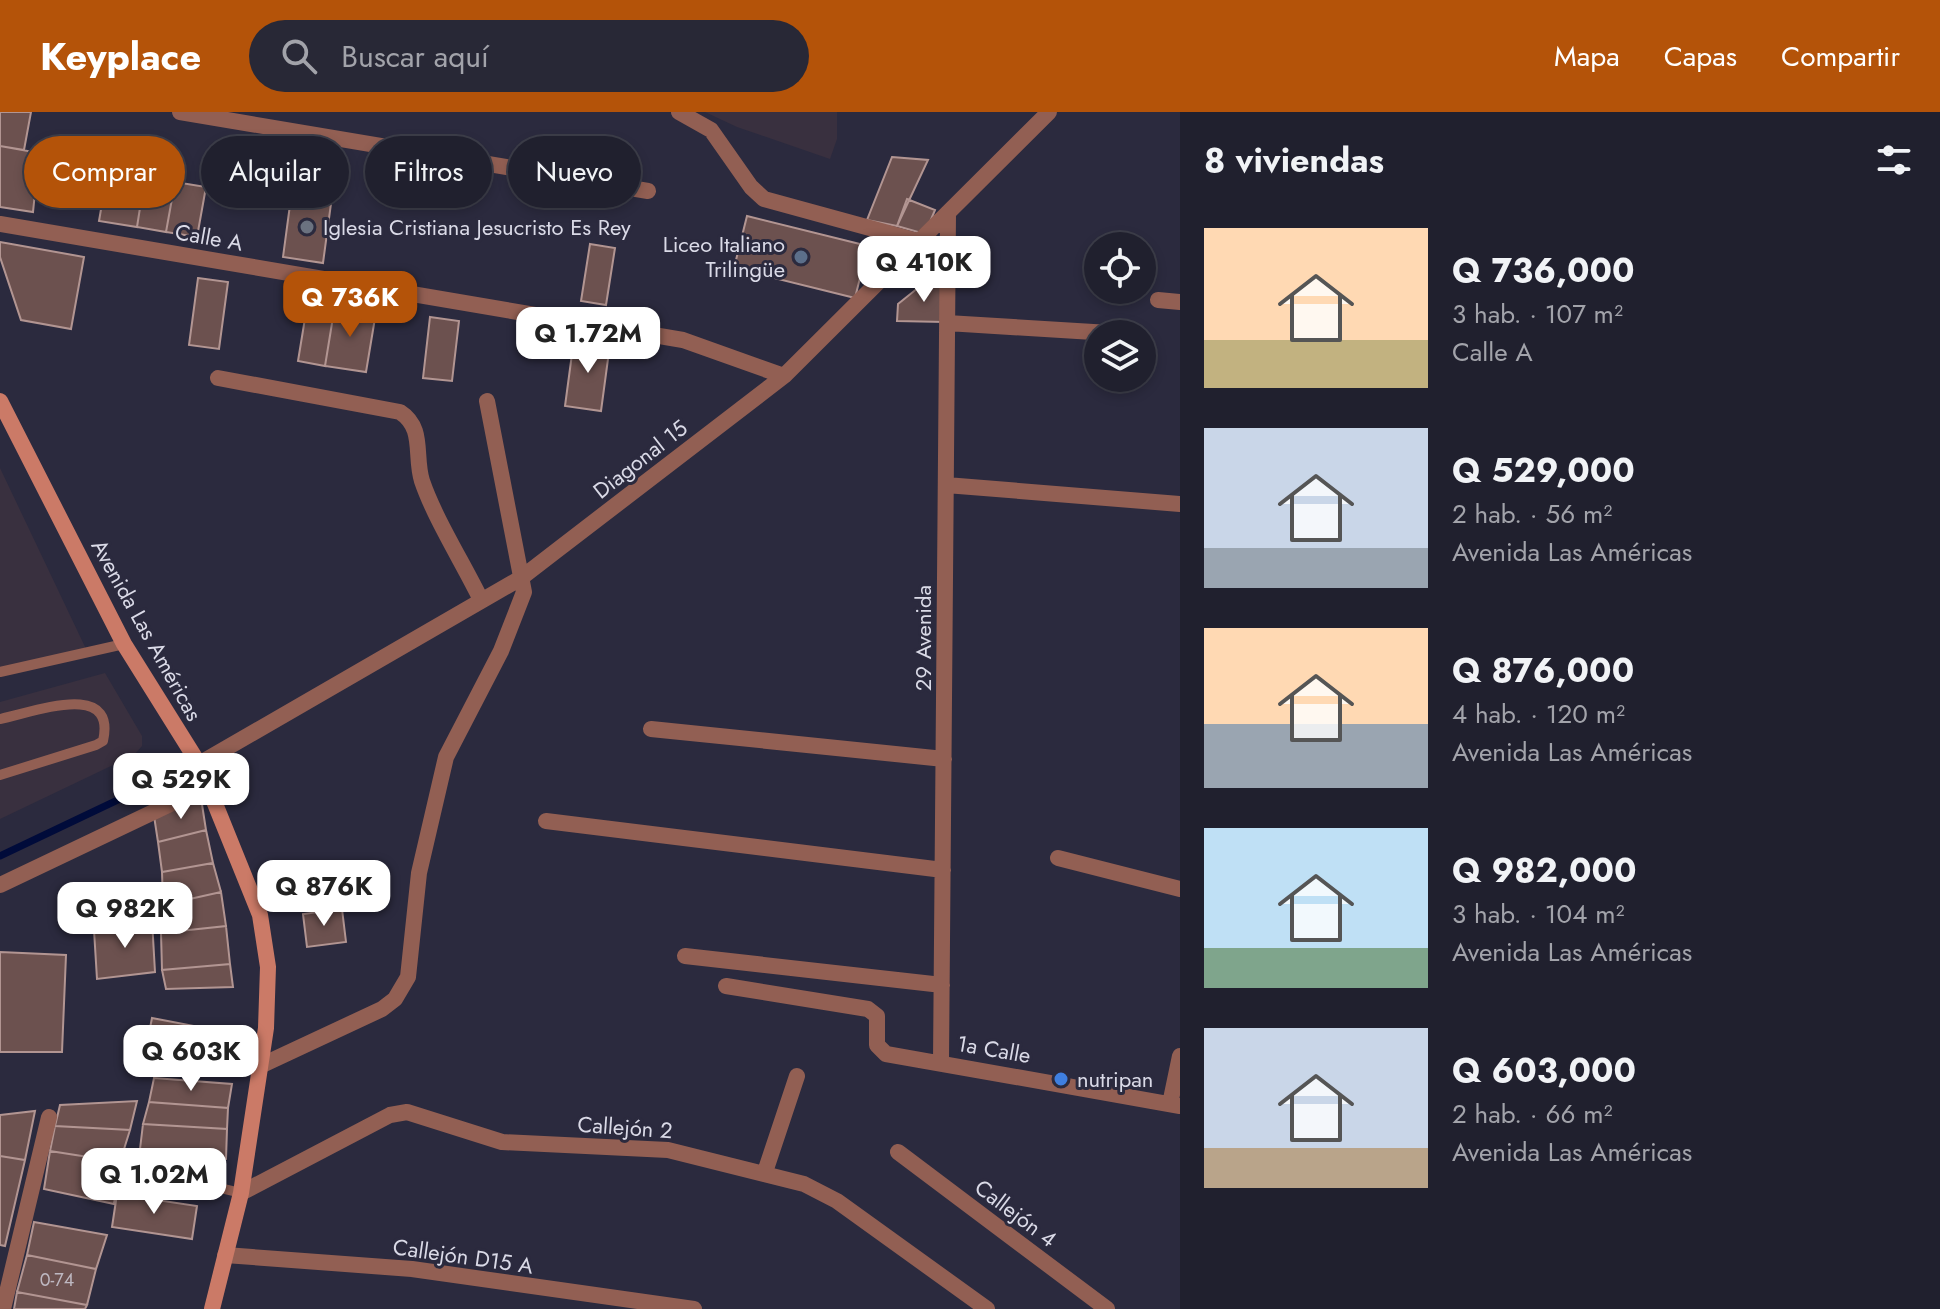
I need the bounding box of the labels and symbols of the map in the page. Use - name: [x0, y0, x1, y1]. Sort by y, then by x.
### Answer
- place label: Iglesia Cristiana Jesucristo Es Rey: [323, 211, 631, 243]
- street label: Calle A: [173, 215, 246, 259]
- marker: Iglesia Cristiana Jesucristo Es Rey: [298, 218, 316, 236]
- place label: Liceo Italiano Trilingüe: [663, 228, 785, 285]
- pin: Q 410K: [859, 236, 989, 304]
- marker: Liceo Italiano Trilingüe: [792, 248, 810, 266]
- pin: Q 736K: [285, 271, 415, 339]
- pin: Q 1.72M: [514, 307, 662, 375]
- street label: Diagonal 15: [586, 412, 694, 506]
- street label: Avenida Las Américas: [84, 533, 210, 727]
- street label: 29 Avenida: [907, 585, 939, 691]
- pin: Q 529K: [116, 753, 246, 821]
- pin: Q 876K: [259, 860, 389, 928]
- pin: Q 982K: [60, 882, 190, 950]
- pin: Q 603K: [126, 1025, 256, 1093]
- street label: 1a Calle: [955, 1027, 1033, 1071]
- place label: nutripan: [1077, 1063, 1153, 1095]
- marker: nutripan: [1052, 1070, 1070, 1088]
- street label: Callejón 2: [576, 1108, 674, 1146]
- pin: Q 1.02M: [80, 1148, 228, 1216]
- street label: Callejón 4: [968, 1171, 1064, 1255]
- street label: Callejón D15 A: [391, 1230, 536, 1282]
- house number: 0-74: [40, 1267, 74, 1293]

